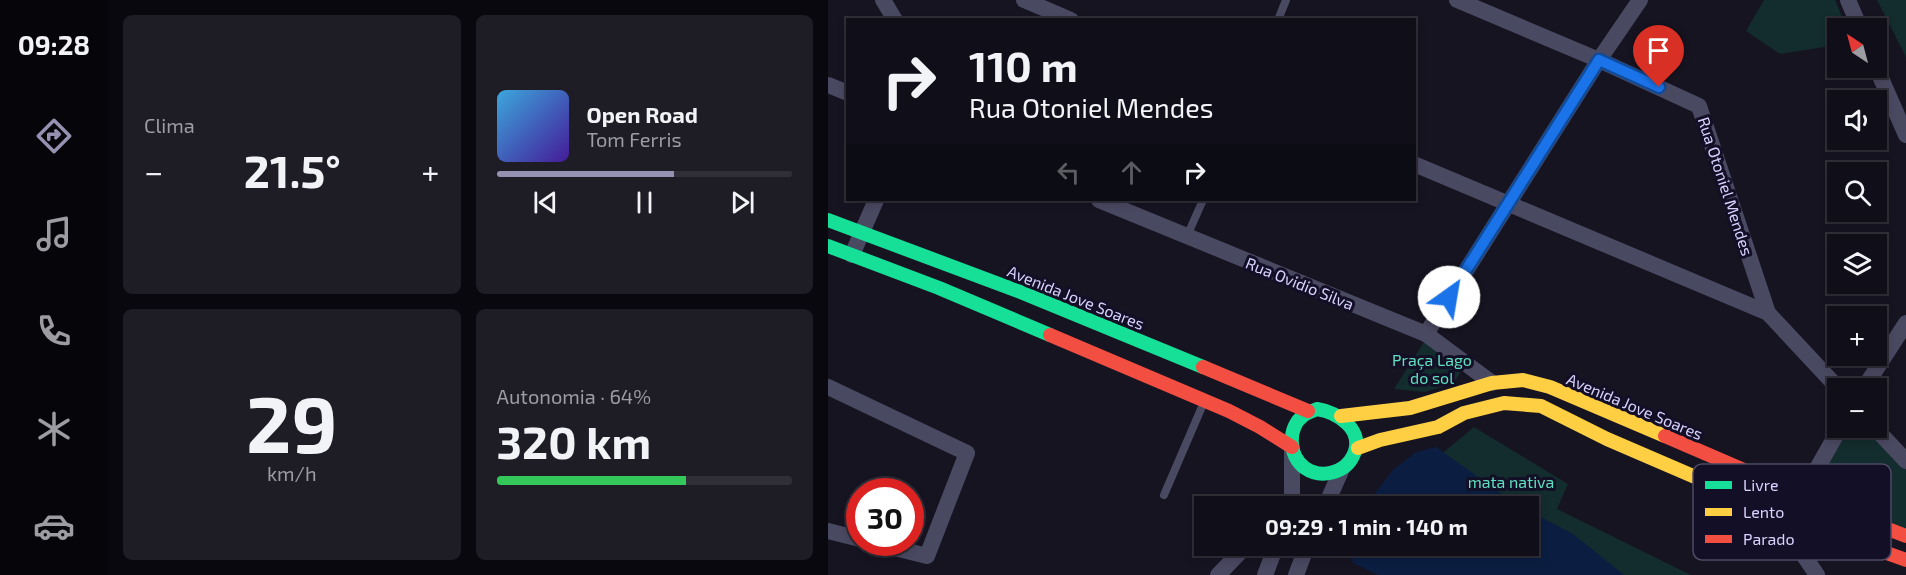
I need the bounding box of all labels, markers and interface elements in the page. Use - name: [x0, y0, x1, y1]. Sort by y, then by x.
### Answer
- north arrow: [1827, 18, 1887, 78]
- map controls: [1827, 18, 1887, 438]
- pin: [1633, 25, 1684, 87]
- text: 09:28: [18, 28, 90, 60]
- icon: arrive: [1642, 34, 1675, 67]
- text: 110 m: [969, 40, 1078, 90]
- icon: right: [870, 42, 948, 120]
- button: sound: [1827, 90, 1887, 150]
- text: Rua Otoniel Mendes: [969, 91, 1213, 123]
- text: Open Road: [587, 101, 698, 127]
- text: Clima: [144, 113, 195, 137]
- street label: Rua Otoniel Mendes: [1695, 114, 1757, 258]
- icon: directions: [33, 115, 75, 157]
- text: Tom Ferris: [587, 127, 682, 151]
- text: 21.5°: [244, 143, 341, 197]
- text: −: [144, 151, 163, 191]
- text: +: [421, 151, 439, 191]
- icon: left: [1052, 156, 1085, 189]
- icon: ahead: [1115, 156, 1148, 189]
- icon: right: [1178, 156, 1211, 189]
- button: search: [1827, 162, 1887, 222]
- icon: previous: [529, 186, 562, 219]
- icon: pause: [628, 186, 661, 219]
- icon: next: [726, 186, 759, 219]
- icon: music: [33, 213, 75, 255]
- button: layers: [1827, 234, 1887, 294]
- street label: Rua Ovidio Silva: [1243, 253, 1357, 313]
- street label: Avenida Jove Soares: [1005, 261, 1147, 333]
- position arrow: [1417, 265, 1481, 329]
- button: +: [1827, 306, 1887, 366]
- icon: phone: [33, 310, 75, 352]
- park label: Praça Lago do sol: [1392, 350, 1472, 387]
- street label: Avenida Jove Soares: [1564, 369, 1706, 443]
- text: 29: [246, 375, 337, 469]
- button: −: [1827, 378, 1887, 438]
- text: Autonomia · 64%: [497, 384, 651, 408]
- icon: climate: [33, 408, 75, 450]
- text: 320 km: [497, 414, 651, 468]
- text: km/h: [267, 461, 317, 485]
- legend: [1693, 464, 1891, 560]
- park label: mata nativa: [1468, 472, 1554, 491]
- text: Livre: [1743, 475, 1778, 494]
- speed limit sign: 30: [846, 478, 924, 556]
- text: Lento: [1743, 502, 1784, 521]
- icon: car: [33, 505, 75, 547]
- text: 09:29 · 1 min · 140 m: [1265, 513, 1468, 539]
- text: Parado: [1743, 529, 1795, 548]

